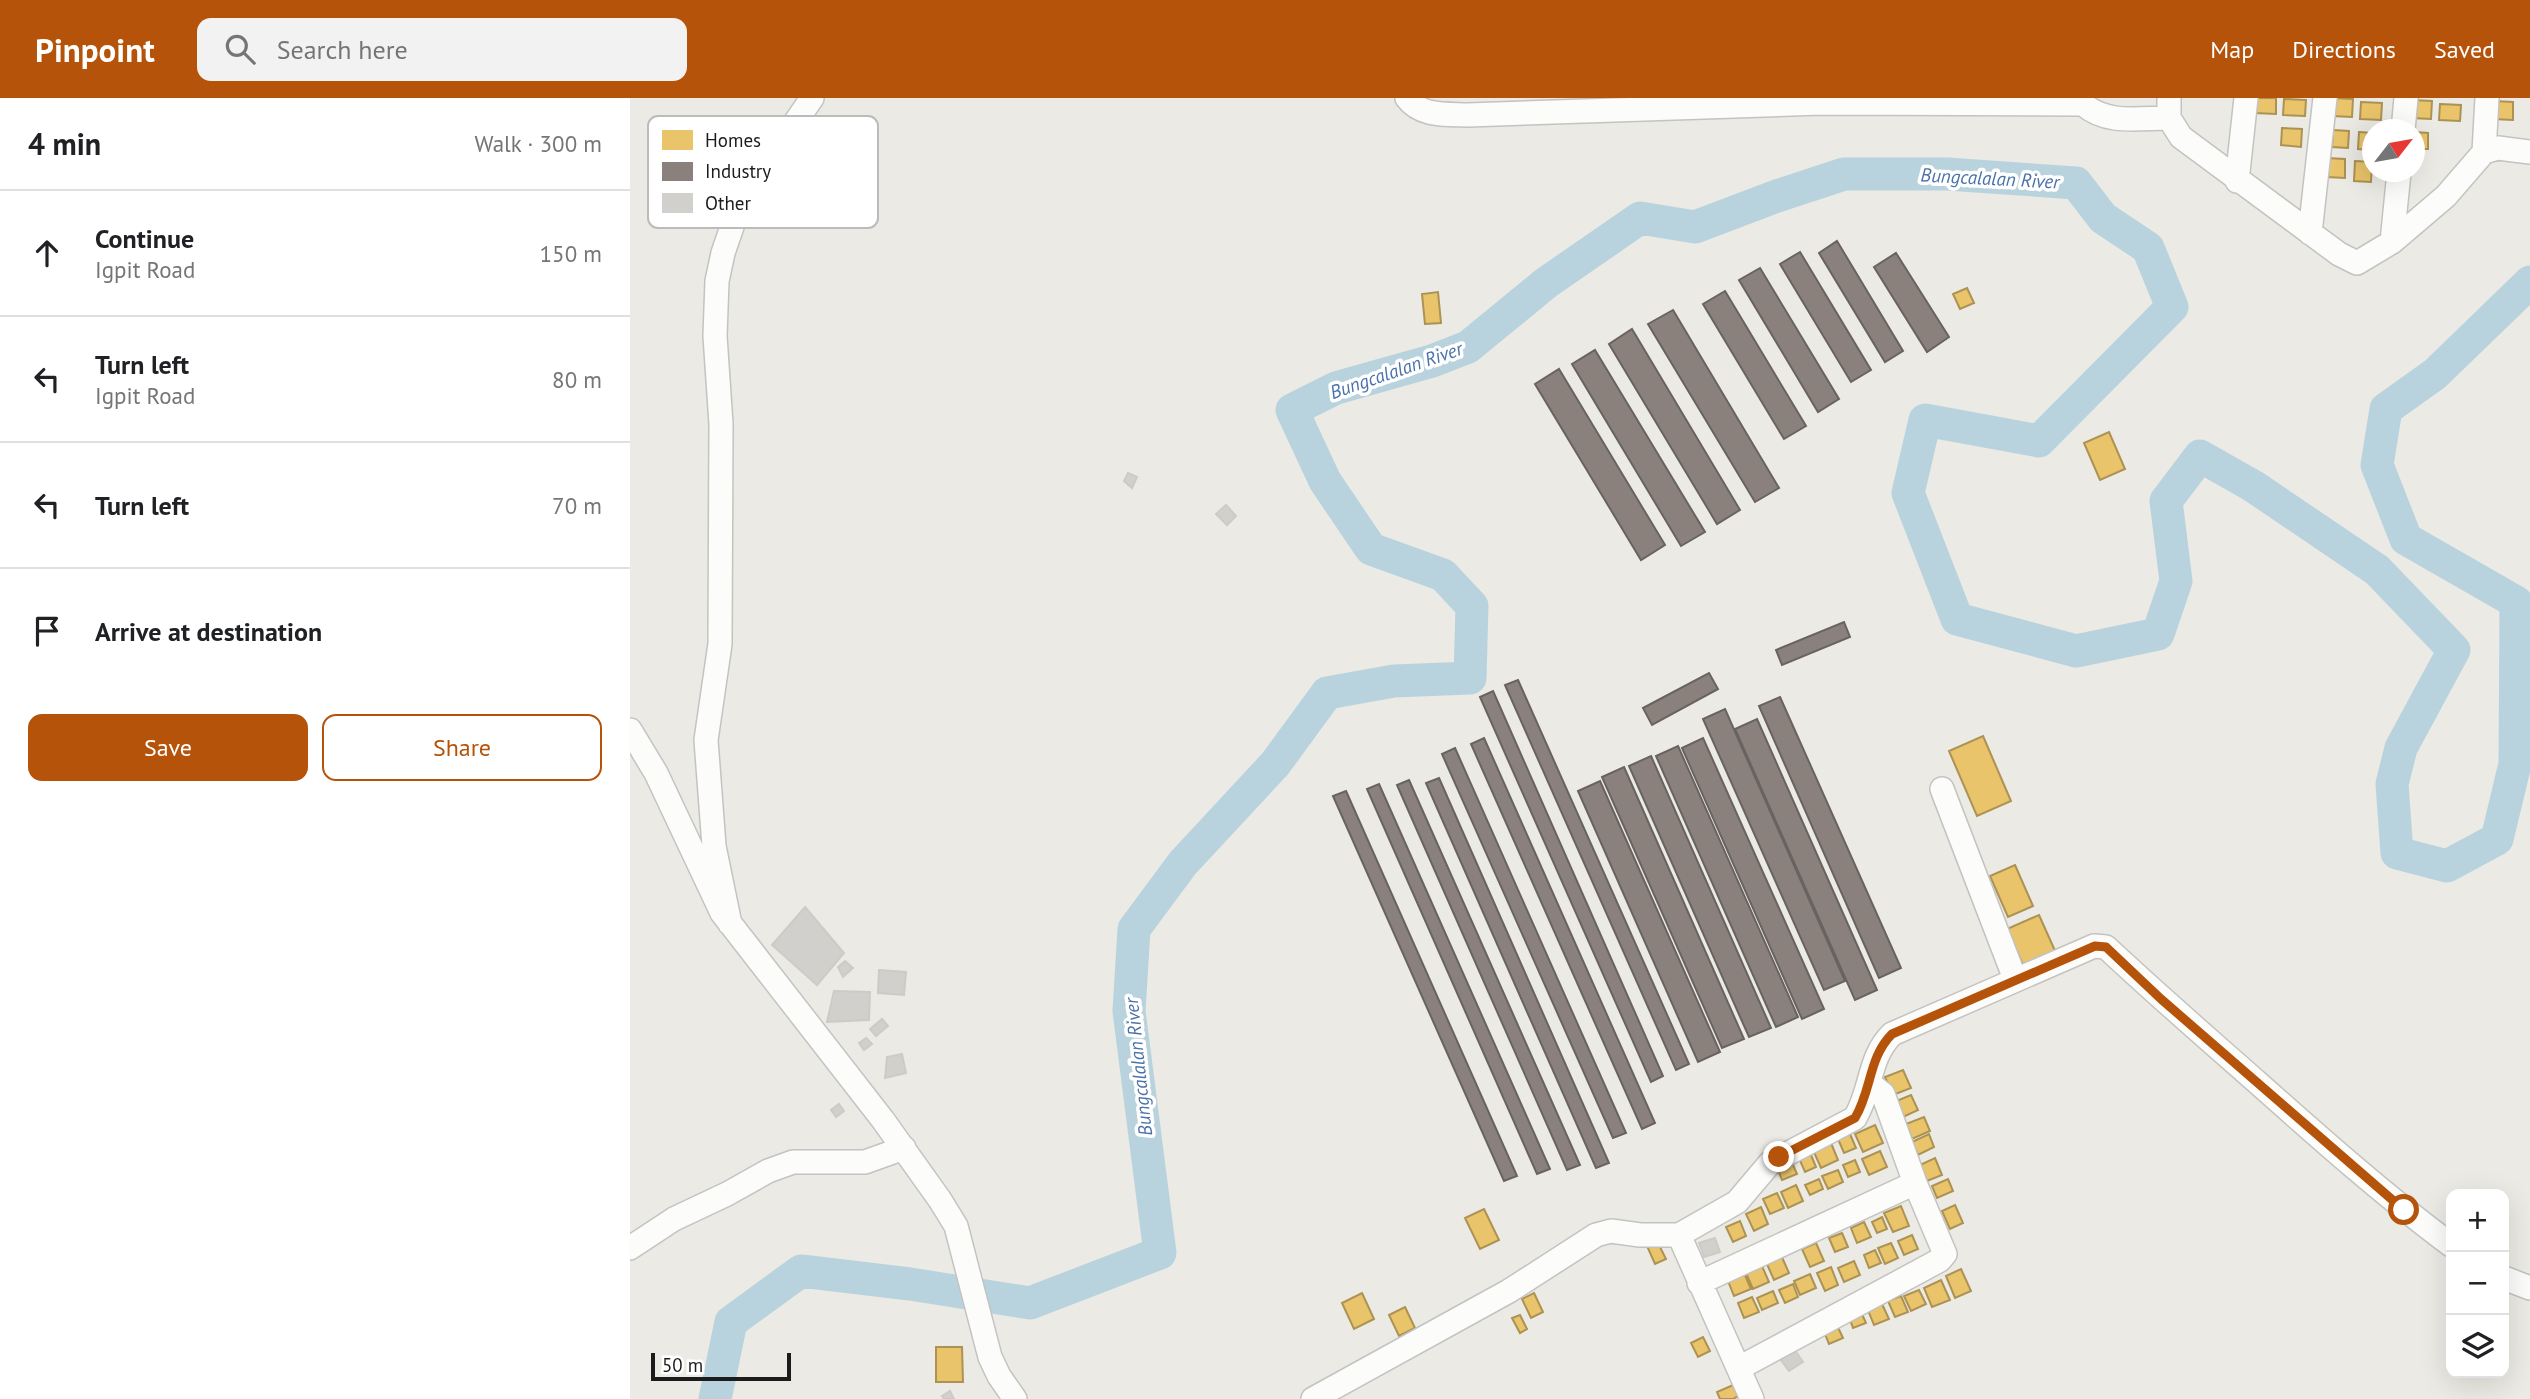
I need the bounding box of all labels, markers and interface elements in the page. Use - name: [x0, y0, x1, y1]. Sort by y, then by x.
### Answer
- search box: [197, 18, 687, 81]
- text: Pinpoint: [35, 28, 155, 71]
- icon: search: [221, 30, 259, 68]
- text: Search here: [277, 33, 408, 66]
- text: Map: [2210, 34, 2254, 65]
- text: Directions: [2292, 34, 2396, 65]
- text: Saved: [2434, 34, 2495, 65]
- legend: [648, 116, 878, 228]
- north arrow: [2362, 119, 2425, 182]
- text: 4 min: [28, 124, 101, 163]
- text: Homes: [705, 128, 761, 152]
- text: Walk · 300 m: [475, 129, 602, 158]
- text: Industry: [705, 159, 771, 183]
- water label: Bungcalalan River: [1920, 162, 2062, 194]
- text: Other: [705, 191, 751, 215]
- text: Continue: [95, 222, 194, 255]
- icon: ahead: [28, 234, 66, 272]
- text: 150 m: [540, 239, 602, 268]
- text: Igpit Road: [95, 255, 195, 284]
- water label: Bungcalalan River: [1326, 335, 1467, 404]
- text: Turn left: [95, 348, 189, 381]
- icon: left: [28, 360, 66, 398]
- text: 80 m: [552, 365, 602, 394]
- text: Igpit Road: [95, 381, 195, 410]
- icon: left: [28, 486, 66, 524]
- text: Turn left: [95, 489, 189, 522]
- text: 70 m: [552, 491, 602, 520]
- icon: arrive: [28, 612, 66, 650]
- text: Arrive at destination: [95, 615, 322, 648]
- button: Save: [28, 714, 308, 781]
- button: Share: [322, 714, 602, 781]
- water label: Bungcalalan River: [1119, 995, 1157, 1137]
- route end: [1763, 1141, 1794, 1172]
- map controls: [2446, 1189, 2509, 1378]
- button: +: [2446, 1189, 2509, 1252]
- route start: [2388, 1194, 2419, 1225]
- button: −: [2446, 1252, 2509, 1315]
- button: layers: [2446, 1315, 2509, 1378]
- scale bar: [651, 1350, 791, 1382]
- text: 50 m: [662, 1353, 703, 1377]

